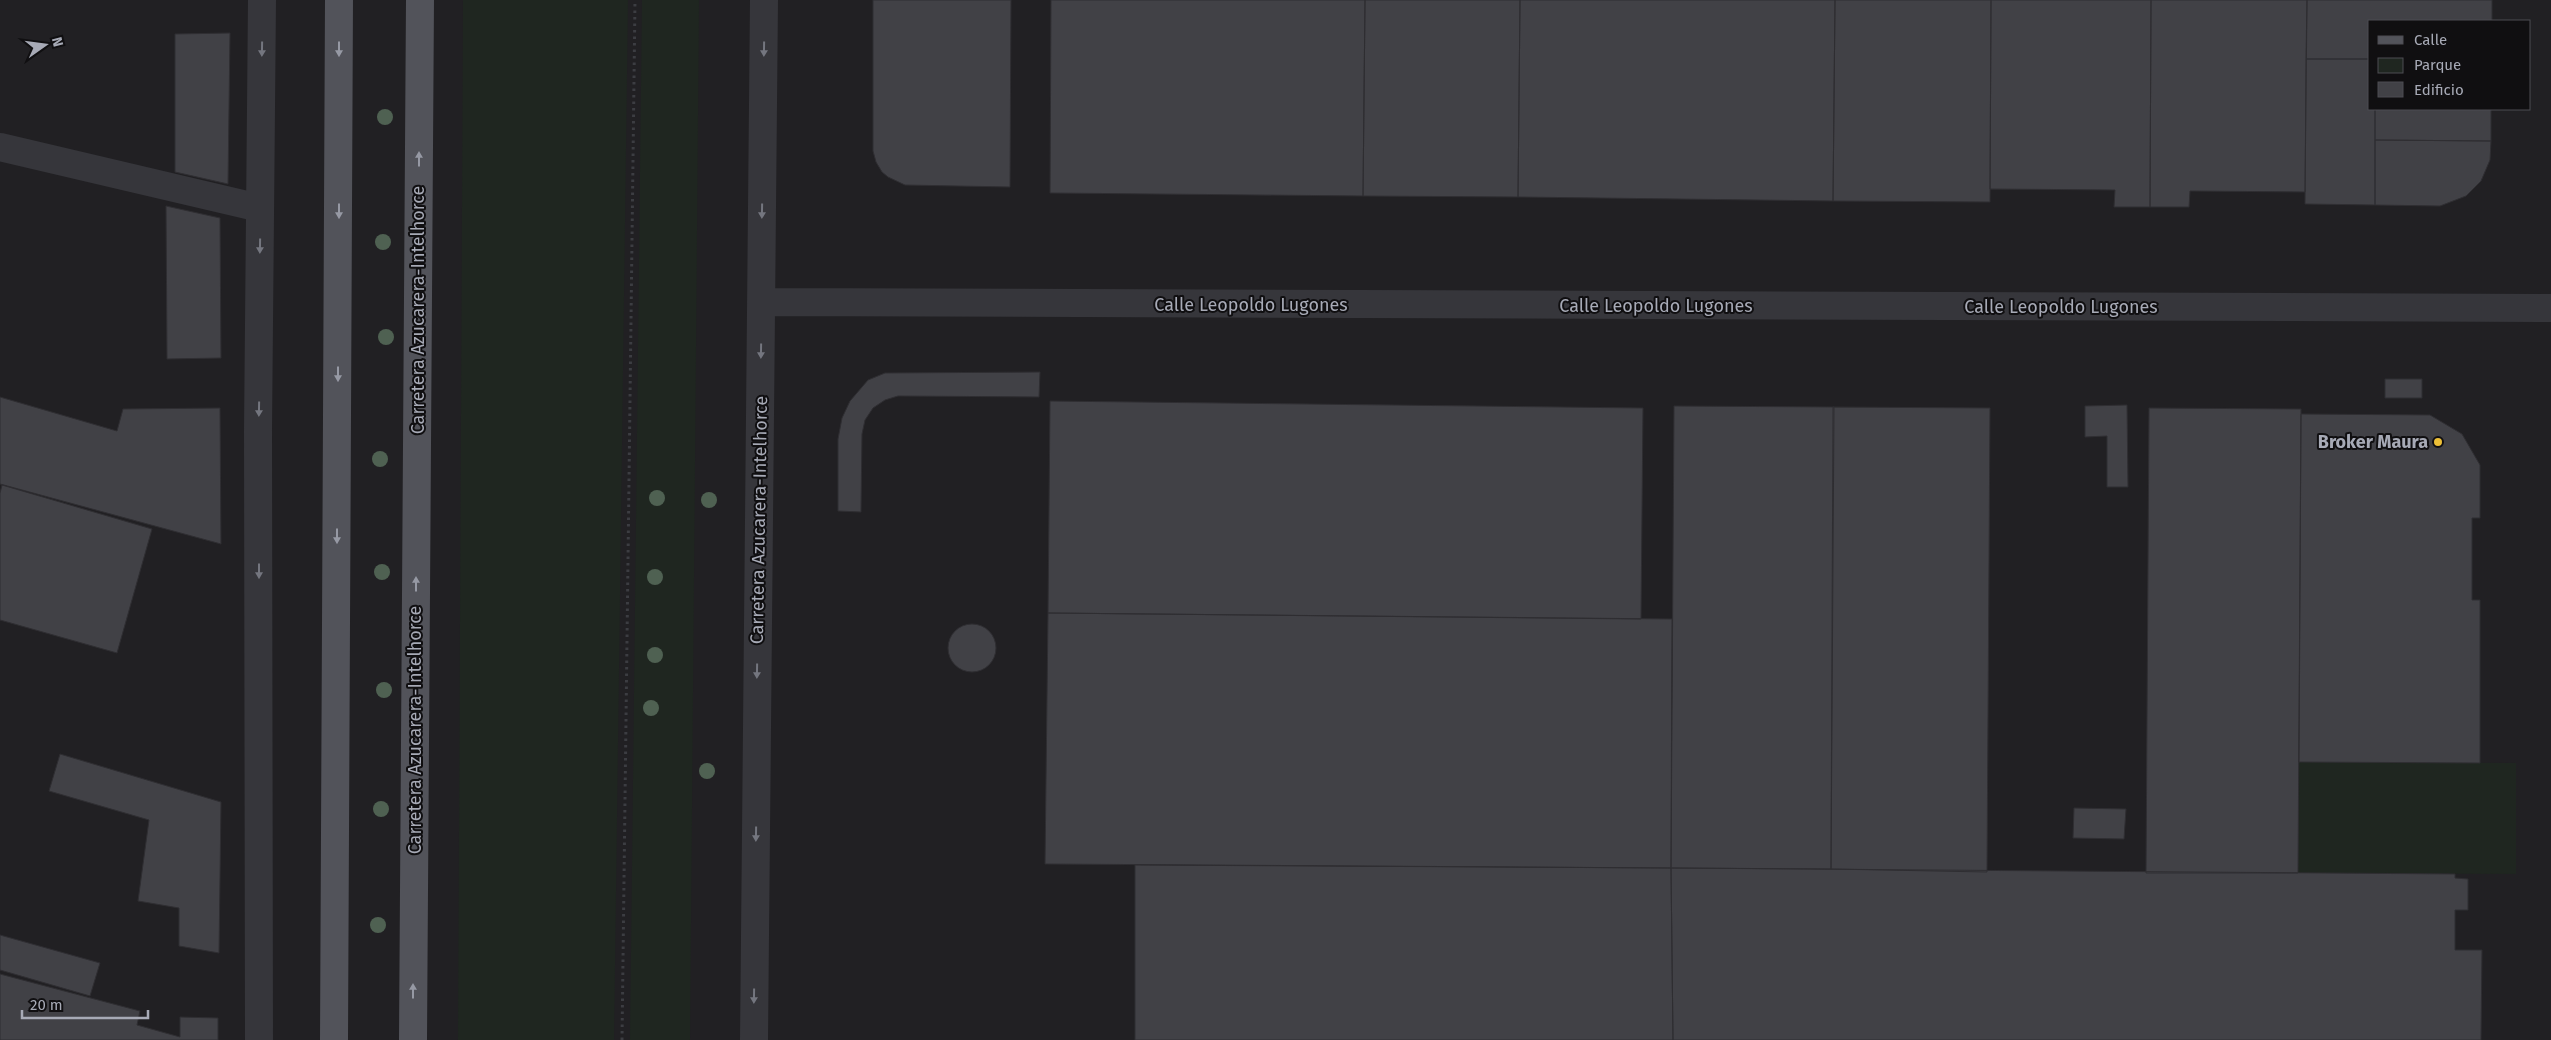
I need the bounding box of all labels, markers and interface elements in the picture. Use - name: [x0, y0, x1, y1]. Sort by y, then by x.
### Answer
- north arrow: [20, 20, 70, 70]
- legend: [2368, 20, 2531, 110]
- text: Calle: [2414, 31, 2447, 49]
- text: N: [48, 35, 67, 49]
- one-way arrow: [258, 41, 266, 57]
- one-way arrow: [335, 41, 343, 57]
- one-way arrow: [760, 41, 768, 57]
- text: Parque: [2414, 56, 2461, 74]
- text: Edificio: [2414, 81, 2464, 99]
- one-way arrow: [415, 151, 423, 167]
- street label: Carretera Azucarera-Intelhorce: [407, 186, 429, 434]
- one-way arrow: [334, 203, 342, 219]
- one-way arrow: [758, 203, 766, 219]
- one-way arrow: [256, 238, 264, 254]
- street label: Calle Leopoldo Lugones: [1154, 294, 1348, 316]
- street label: Calle Leopoldo Lugones: [1559, 295, 1753, 317]
- street label: Calle Leopoldo Lugones: [1964, 296, 2158, 318]
- one-way arrow: [756, 343, 764, 359]
- one-way arrow: [334, 366, 342, 382]
- street label: Carretera Azucarera-Intelhorce: [746, 396, 772, 644]
- one-way arrow: [255, 401, 263, 417]
- place label: Broker Maura: [2318, 431, 2428, 453]
- marker: Broker Maura: [2432, 436, 2444, 448]
- one-way arrow: [333, 528, 341, 544]
- one-way arrow: [255, 563, 263, 579]
- one-way arrow: [412, 576, 420, 592]
- street label: Carretera Azucarera-Intelhorce: [404, 606, 426, 854]
- one-way arrow: [753, 663, 761, 679]
- one-way arrow: [752, 826, 760, 842]
- one-way arrow: [409, 983, 417, 999]
- scale bar: [22, 988, 149, 1020]
- one-way arrow: [750, 988, 758, 1004]
- text: 20 m: [30, 996, 63, 1014]

